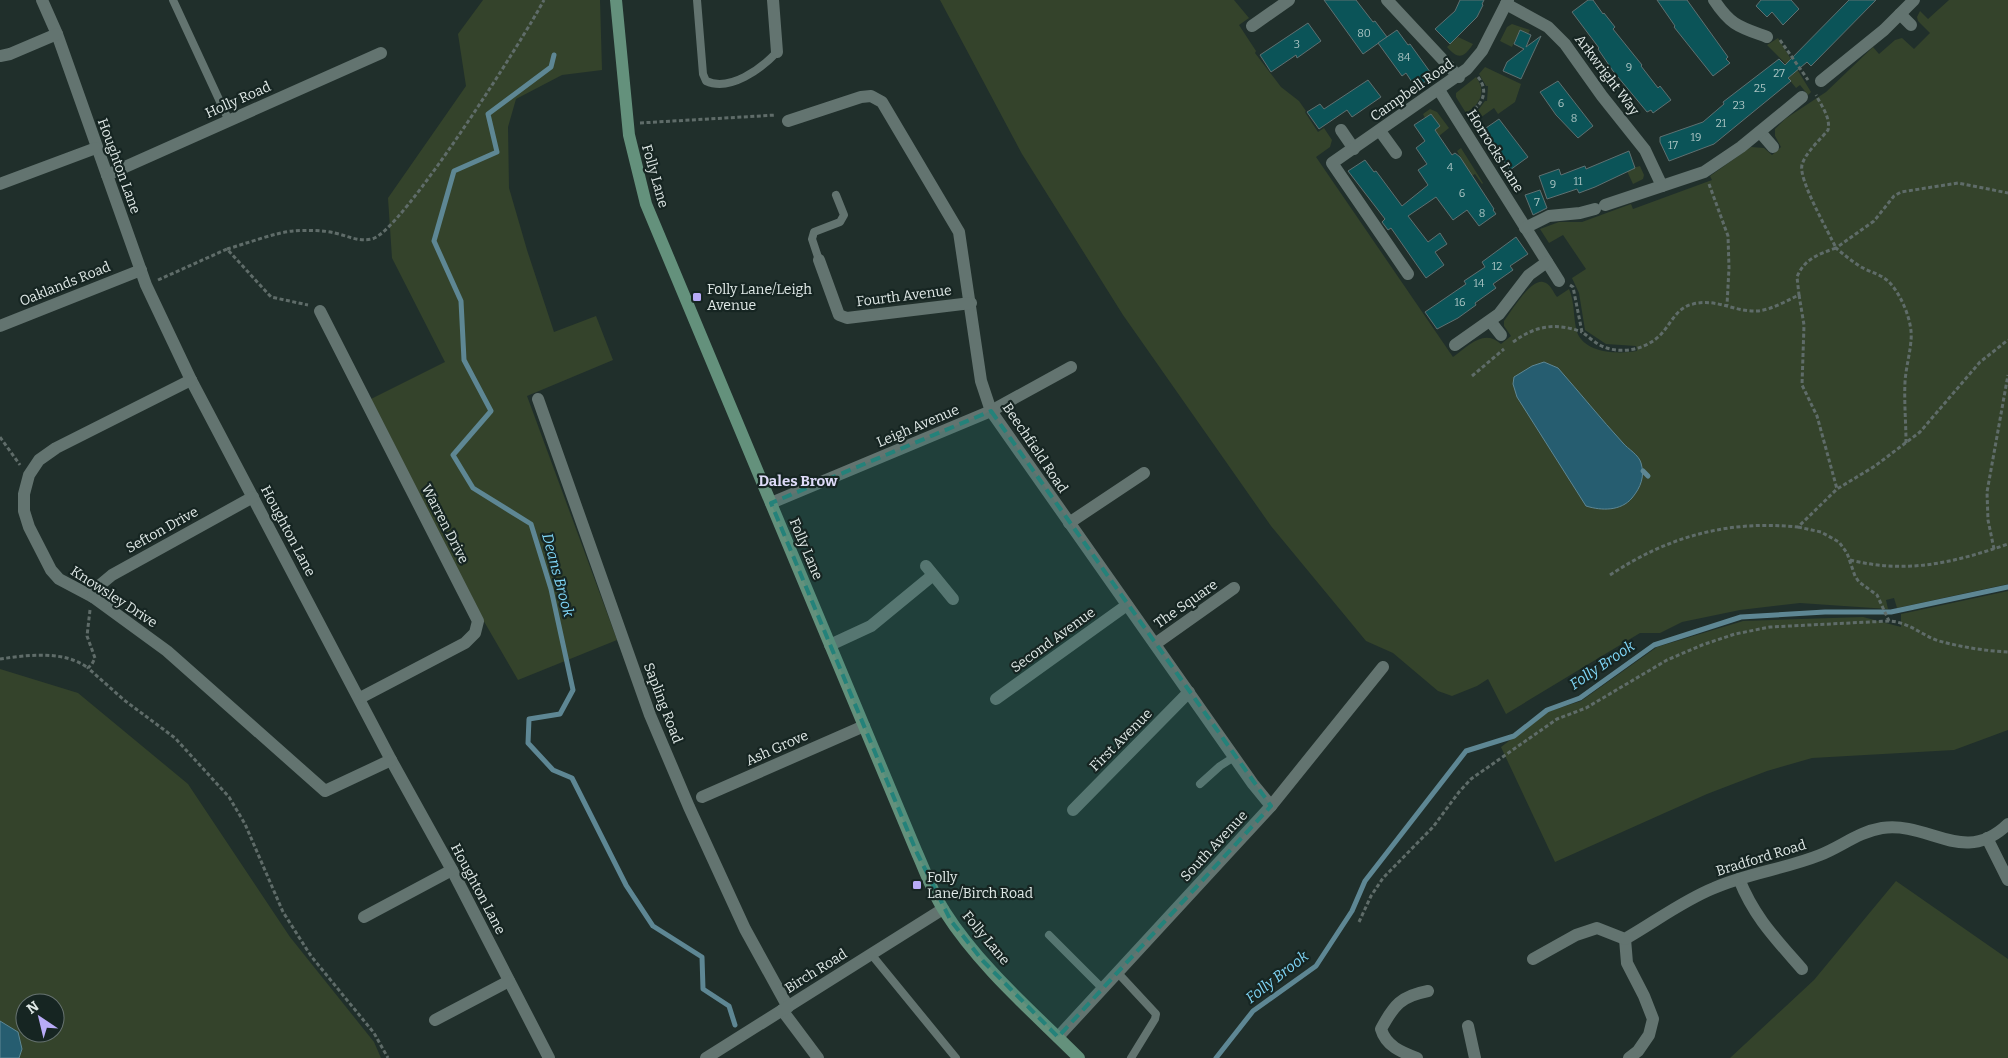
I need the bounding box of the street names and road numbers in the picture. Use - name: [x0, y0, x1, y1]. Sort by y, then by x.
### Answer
- street label: Arkwright Way: [1571, 31, 1643, 119]
- street label: Campbell Road: [1367, 55, 1457, 125]
- street label: Holly Road: [203, 78, 273, 122]
- street label: Horrocks Lane: [1463, 106, 1527, 196]
- street label: Houghton Lane: [94, 116, 144, 216]
- street label: Folly Lane: [638, 142, 672, 210]
- street label: Oaklands Road: [17, 258, 113, 310]
- street label: Fourth Avenue: [855, 282, 953, 310]
- street label: Beechfield Road: [999, 400, 1071, 496]
- street label: Leigh Avenue: [874, 401, 962, 451]
- street label: Warren Drive: [418, 482, 472, 566]
- street label: Houghton Lane: [257, 483, 319, 579]
- street label: Sefton Drive: [123, 503, 201, 557]
- street label: Folly Lane: [785, 516, 827, 582]
- street label: Knowsley Drive: [67, 563, 161, 631]
- street label: The Square: [1151, 576, 1221, 632]
- street label: Second Avenue: [1008, 604, 1098, 676]
- street label: Sapling Road: [640, 660, 686, 746]
- street label: First Avenue: [1086, 705, 1156, 775]
- street label: Ash Grove: [743, 727, 811, 769]
- street label: South Avenue: [1177, 807, 1251, 885]
- street label: Bradford Road: [1714, 836, 1808, 880]
- street label: Houghton Lane: [447, 841, 509, 937]
- street label: Folly Lane: [959, 908, 1013, 968]
- street label: Birch Road: [782, 945, 850, 997]

